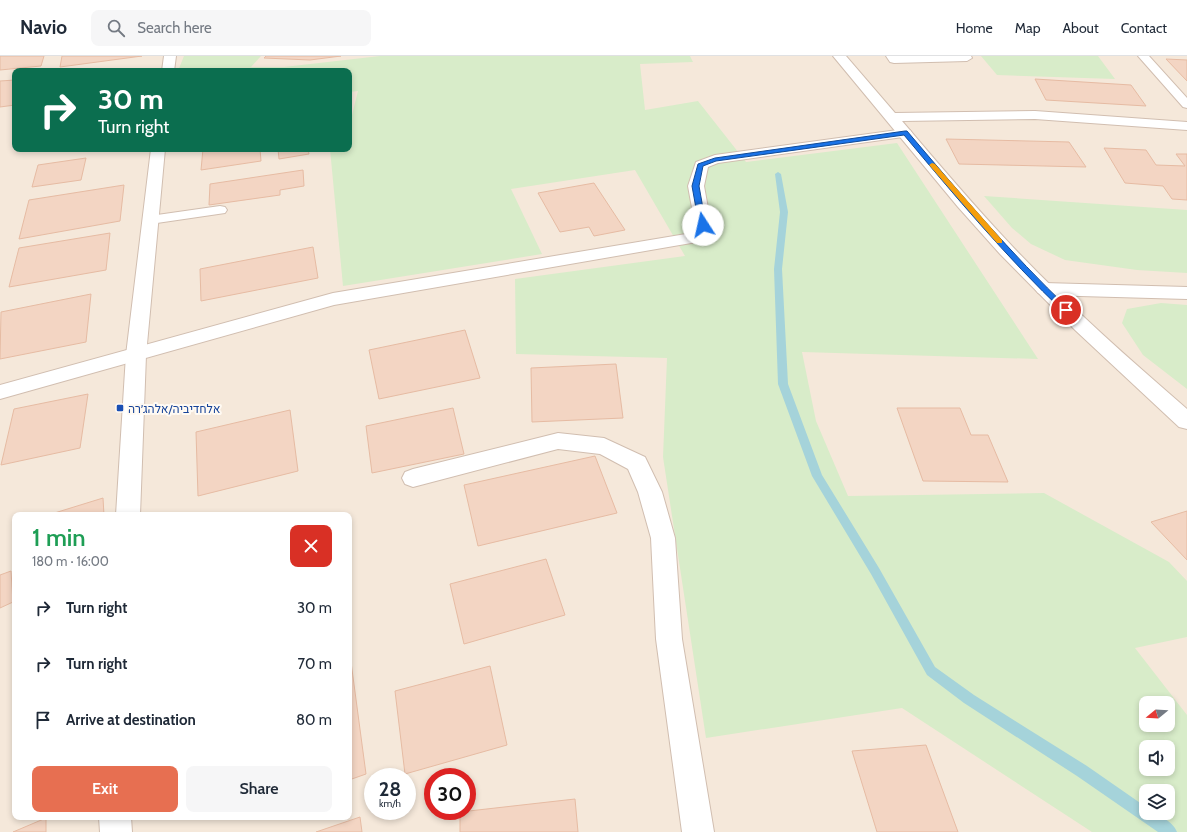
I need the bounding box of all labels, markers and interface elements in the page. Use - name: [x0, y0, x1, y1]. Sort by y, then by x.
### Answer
- search box: [91, 10, 371, 46]
- text: Navio: [20, 16, 67, 39]
- icon: search: [105, 17, 127, 39]
- text: Search here: [137, 19, 212, 37]
- text: Home: [956, 19, 993, 37]
- text: Map: [1015, 19, 1040, 37]
- text: About: [1062, 19, 1099, 37]
- text: Contact: [1121, 19, 1167, 37]
- text: 30 m: [98, 82, 164, 116]
- icon: right: [32, 84, 84, 136]
- text: Turn right: [98, 116, 169, 138]
- position arrow: [682, 204, 724, 246]
- pin: [1049, 293, 1083, 327]
- icon: arrive: [1055, 299, 1077, 321]
- place label: אלחדיביה/אלהג׳רה: [128, 401, 221, 416]
- marker: אלחדיביה/אלהג׳רה: [115, 403, 125, 413]
- text: 1 min: [32, 523, 86, 552]
- button: close: [290, 525, 332, 567]
- text: 180 m · 16:00: [32, 553, 109, 569]
- icon: right: [32, 597, 54, 619]
- text: Turn right: [66, 599, 127, 617]
- text: 30 m: [297, 599, 332, 617]
- icon: right: [32, 653, 54, 675]
- text: Turn right: [66, 655, 127, 673]
- text: 70 m: [298, 655, 332, 673]
- north arrow: [1139, 696, 1175, 732]
- map controls: [1139, 696, 1175, 820]
- icon: arrive: [32, 709, 54, 731]
- text: Arrive at destination: [66, 711, 196, 729]
- text: 80 m: [296, 711, 332, 729]
- button: sound: [1139, 740, 1175, 776]
- button: Exit: [32, 766, 178, 812]
- button: Share: [186, 766, 332, 812]
- speed limit sign: 30: [424, 768, 476, 820]
- text: 28: [379, 777, 401, 801]
- button: layers: [1139, 784, 1175, 820]
- text: km/h: [379, 797, 401, 810]

